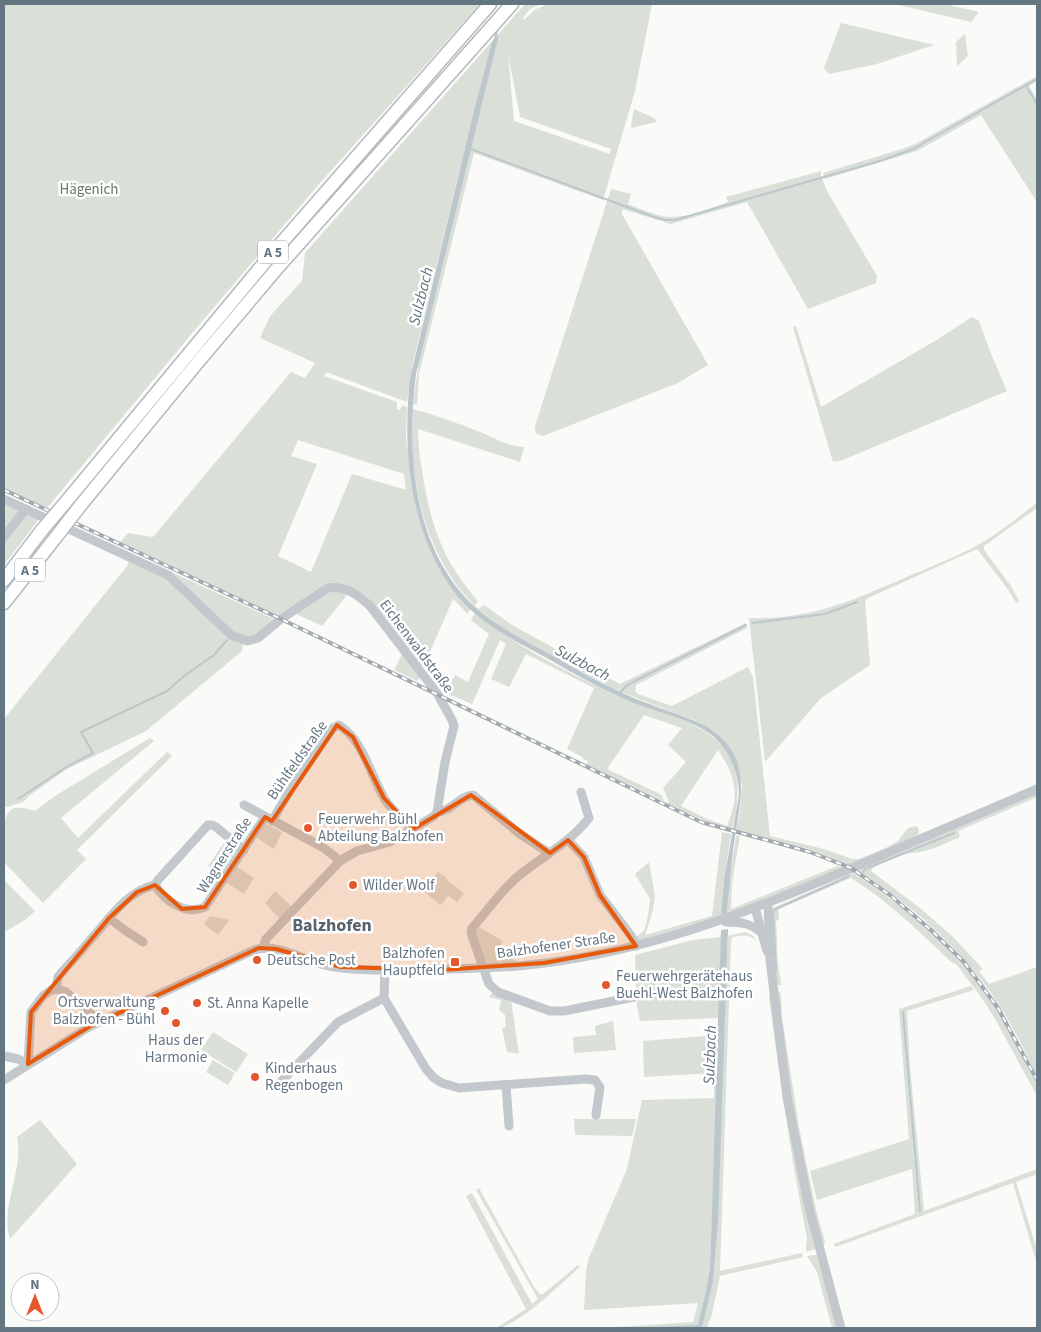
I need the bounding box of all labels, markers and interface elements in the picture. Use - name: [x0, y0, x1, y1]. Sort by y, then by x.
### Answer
- park label: Hägenich: [59, 179, 119, 200]
- road number: A 5: [258, 240, 288, 264]
- water label: Sulzbach: [403, 265, 439, 328]
- road number: A 5: [15, 558, 45, 582]
- street label: Eichenwaldstraße: [374, 595, 459, 697]
- water label: Sulzbach: [551, 639, 614, 687]
- street label: Bühlfeldstraße: [262, 716, 332, 804]
- place label: Feuerwehr Bühl Abteilung Balzhofen: [318, 809, 444, 847]
- street label: Wagnerstraße: [192, 813, 257, 897]
- marker: Feuerwehr Bühl Abteilung Balzhofen: [302, 822, 314, 834]
- place label: Wilder Wolf: [363, 875, 435, 896]
- marker: Wilder Wolf: [347, 879, 359, 891]
- district label: Balzhofen: [292, 913, 372, 938]
- street label: Balzhofener Straße: [495, 927, 617, 964]
- place label: Balzhofen Hauptfeld: [382, 943, 445, 981]
- place label: Deutsche Post: [267, 950, 356, 971]
- marker: Deutsche Post: [251, 954, 263, 966]
- marker: Balzhofen Hauptfeld: [449, 956, 461, 968]
- place label: Feuerwehrgerätehaus Buehl-West Balzhofen: [616, 966, 753, 1004]
- marker: Feuerwehrgerätehaus Buehl-West Balzhofen: [600, 979, 612, 991]
- place label: Ortsverwaltung Balzhofen - Bühl: [53, 992, 155, 1030]
- place label: St. Anna Kapelle: [207, 993, 309, 1014]
- marker: St. Anna Kapelle: [191, 997, 203, 1009]
- marker: Ortsverwaltung Balzhofen - Bühl: [159, 1005, 171, 1017]
- marker: Haus der Harmonie: [170, 1017, 182, 1029]
- water label: Sulzbach: [698, 1025, 722, 1085]
- place label: Haus der Harmonie: [145, 1030, 207, 1068]
- place label: Kinderhaus Regenbogen: [265, 1058, 343, 1096]
- marker: Kinderhaus Regenbogen: [249, 1071, 261, 1083]
- north arrow: [10, 1272, 60, 1322]
- text: N: [30, 1275, 40, 1295]

